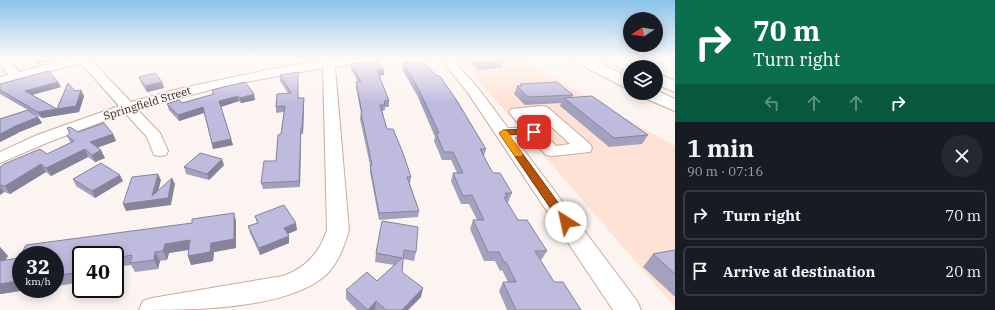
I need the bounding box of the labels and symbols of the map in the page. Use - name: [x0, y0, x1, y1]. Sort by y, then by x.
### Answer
- north arrow: [623, 12, 663, 52]
- street label: Springfield Street: [102, 83, 193, 123]
- pin: [517, 115, 551, 149]
- position arrow: [545, 201, 587, 243]
- speed limit sign: 40: [72, 246, 124, 298]

